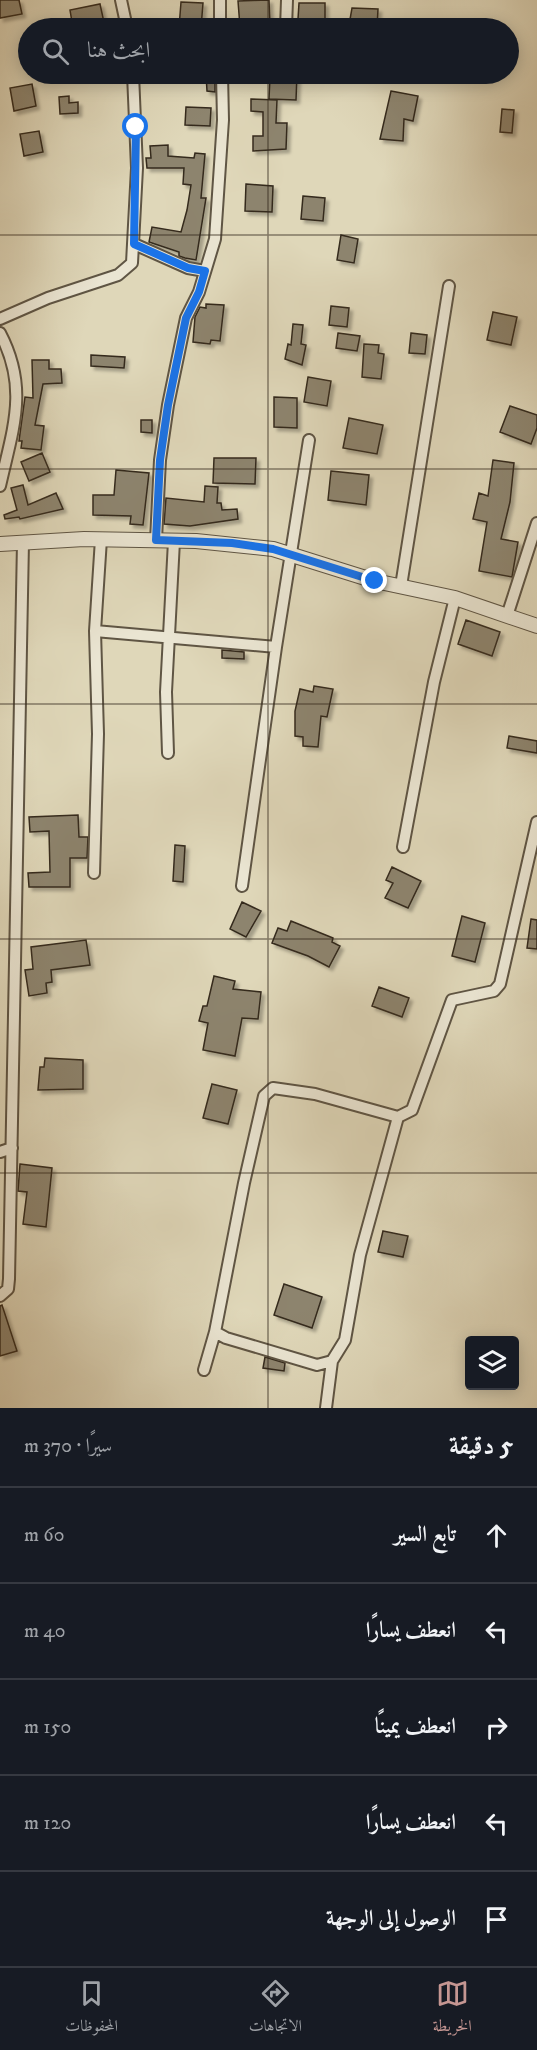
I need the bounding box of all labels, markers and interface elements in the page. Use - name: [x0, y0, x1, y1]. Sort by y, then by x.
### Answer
- search box: [18, 18, 519, 84]
- icon: search: [39, 35, 72, 68]
- text: ابحث هنا: [87, 37, 150, 64]
- route start: [122, 113, 148, 139]
- route end: [361, 567, 387, 593]
- map controls: [465, 1336, 519, 1390]
- button: layers: [465, 1336, 519, 1390]
- text: 5 دقيقة: [449, 1430, 513, 1463]
- text: سيرًا · 370 m: [24, 1434, 112, 1459]
- icon: ahead: [480, 1519, 513, 1552]
- text: تابع السير: [394, 1521, 456, 1548]
- text: 60 m: [24, 1523, 65, 1548]
- icon: left: [480, 1615, 513, 1648]
- text: انعطف يسارًا: [366, 1617, 456, 1644]
- text: 40 m: [24, 1619, 66, 1644]
- icon: right: [480, 1711, 513, 1744]
- text: انعطف يمينًا: [375, 1713, 456, 1740]
- text: 150 m: [24, 1715, 71, 1740]
- icon: left: [480, 1807, 513, 1840]
- text: انعطف يسارًا: [366, 1809, 456, 1836]
- text: 120 m: [24, 1811, 71, 1836]
- icon: arrive: [480, 1903, 513, 1936]
- text: الوصول إلى الوجهة: [326, 1905, 456, 1932]
- tab: المحفوظات: [65, 1977, 118, 2041]
- tab: الاتجاهات: [249, 1977, 302, 2041]
- tab: الخريطة: [433, 1977, 472, 2041]

